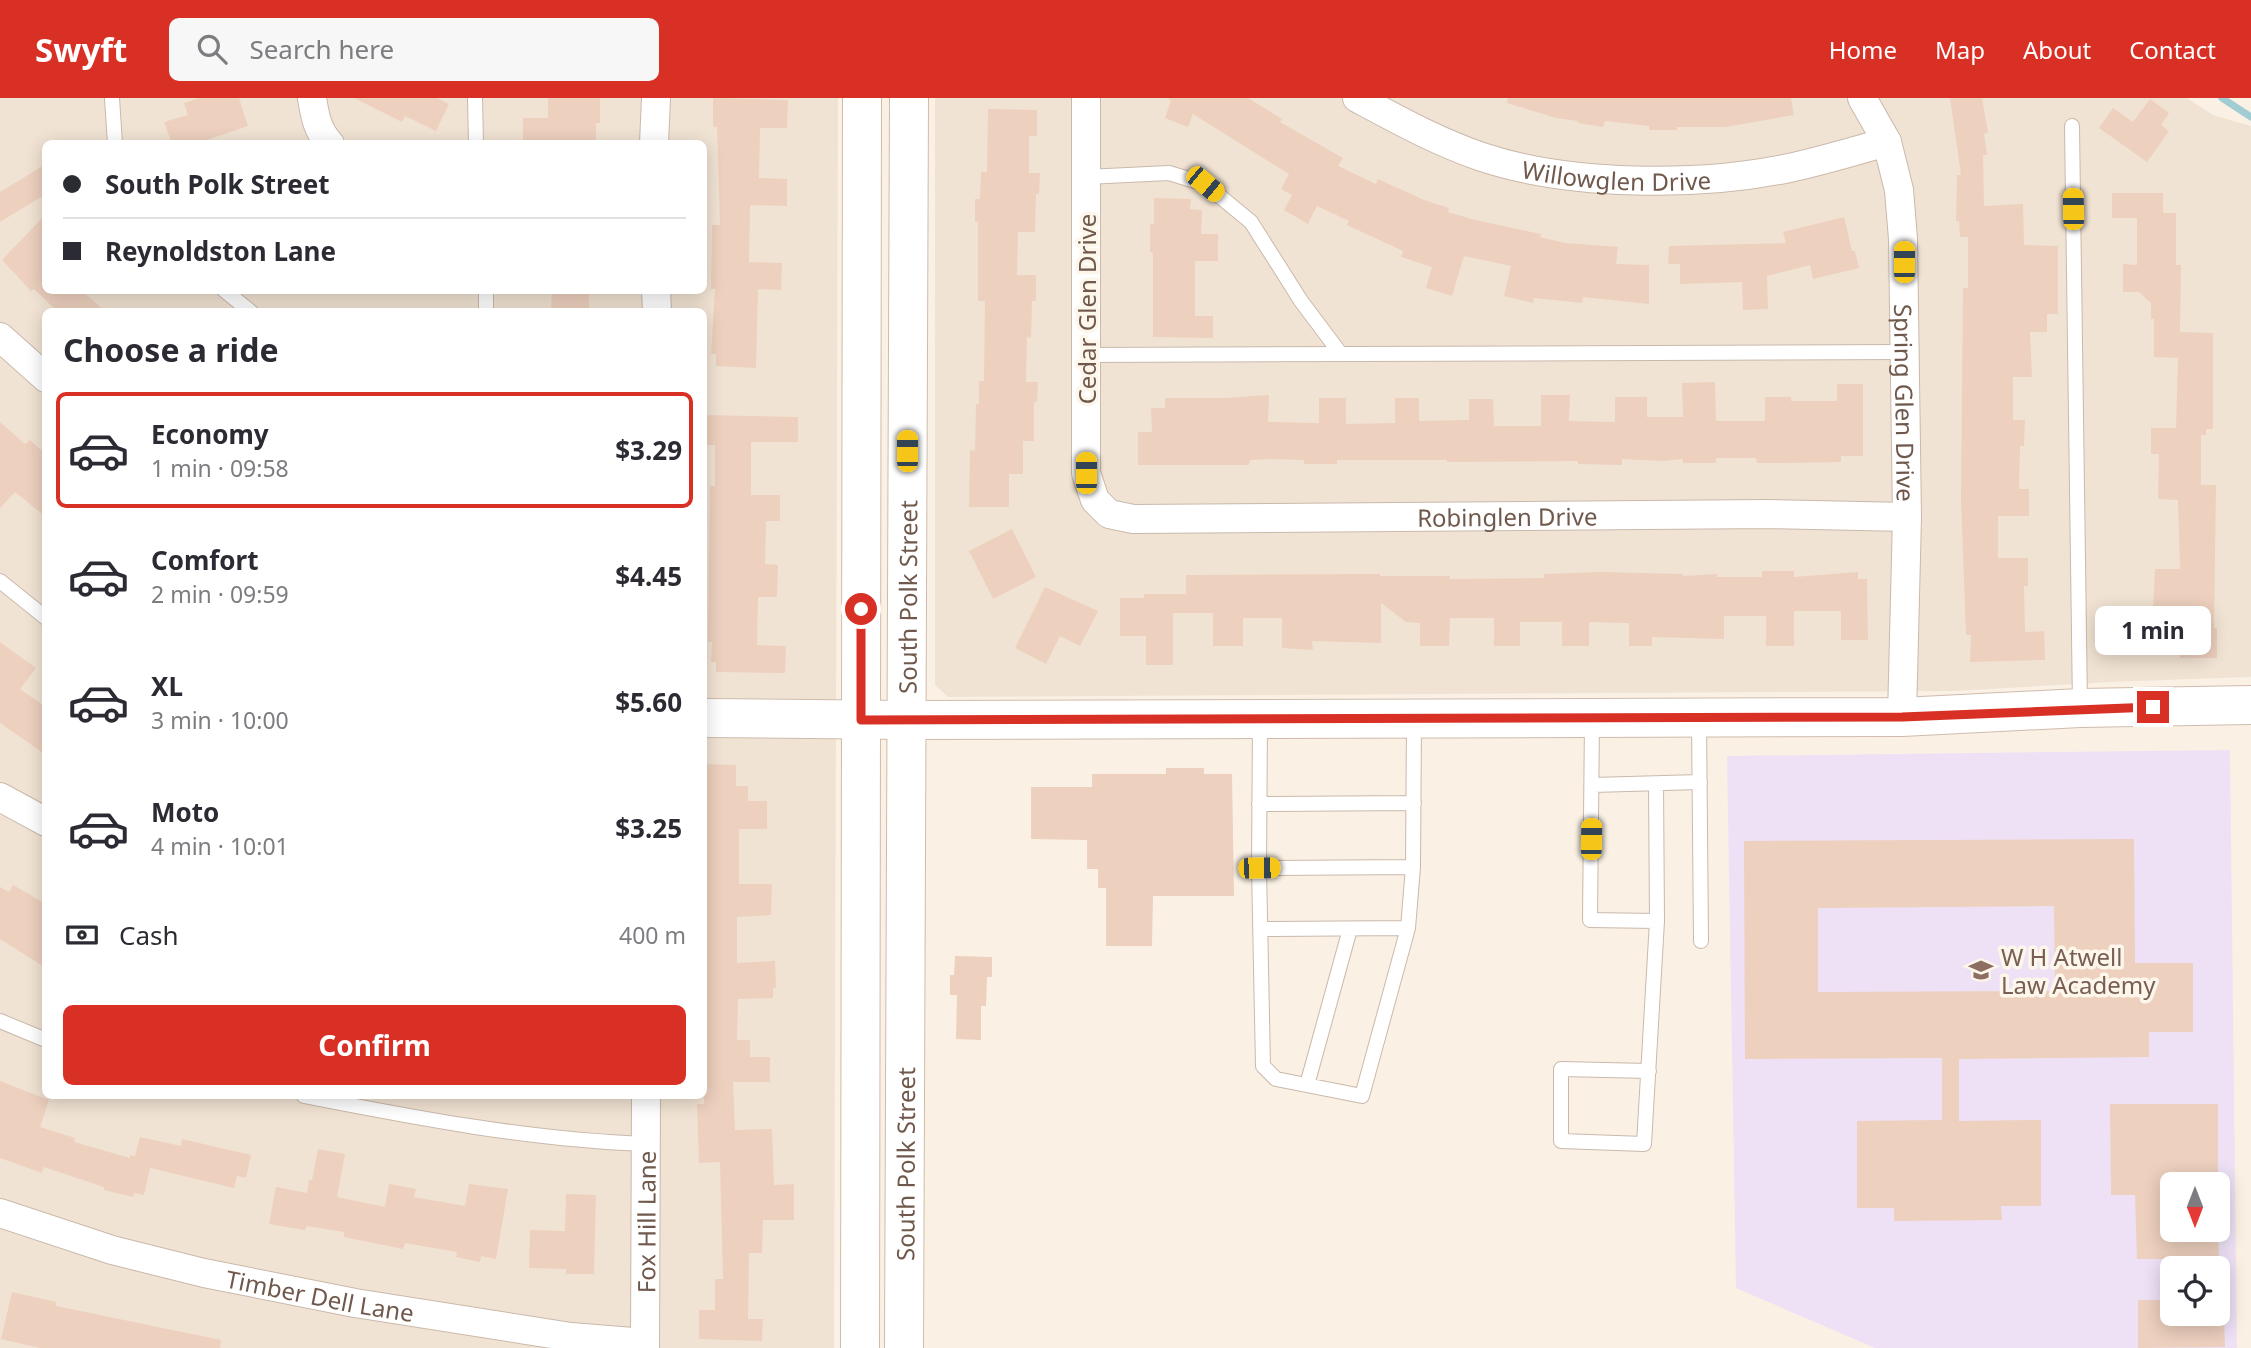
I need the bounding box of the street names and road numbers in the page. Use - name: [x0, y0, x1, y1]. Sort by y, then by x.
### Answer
- street label: Willowglen Drive: [1519, 152, 1712, 197]
- street label: Cedar Glen Drive: [1070, 214, 1103, 404]
- street label: Spring Glen Drive: [1887, 304, 1923, 502]
- street label: Robinglen Drive: [1417, 499, 1597, 533]
- street label: South Polk Street: [890, 500, 924, 694]
- street label: South Polk Street: [888, 1067, 922, 1261]
- street label: Fox Hill Lane: [629, 1151, 662, 1293]
- street label: Timber Dell Lane: [223, 1261, 416, 1329]

